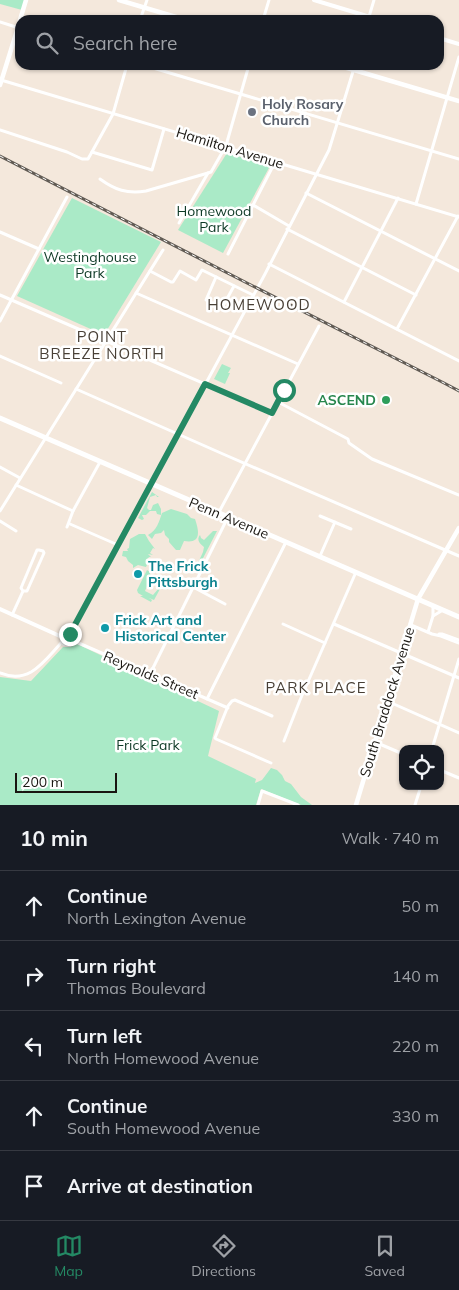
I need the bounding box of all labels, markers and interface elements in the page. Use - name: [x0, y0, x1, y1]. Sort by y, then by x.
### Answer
- search box: [15, 15, 444, 70]
- icon: search: [33, 29, 61, 57]
- text: Search here: [73, 31, 177, 55]
- place label: Holy Rosary Church: [262, 95, 344, 129]
- marker: Holy Rosary Church: [246, 106, 258, 118]
- street label: Hamilton Avenue: [174, 123, 286, 173]
- park label: Homewood Park: [177, 202, 252, 236]
- park label: Westinghouse Park: [44, 248, 136, 282]
- district label: HOMEWOOD: [207, 295, 311, 314]
- district label: POINT BREEZE NORTH: [39, 327, 165, 363]
- route start: [273, 379, 296, 402]
- place label: ASCEND: [317, 391, 376, 409]
- marker: ASCEND: [380, 394, 392, 406]
- street label: Penn Avenue: [186, 493, 272, 543]
- place label: The Frick Pittsburgh: [148, 557, 218, 591]
- marker: The Frick Pittsburgh: [132, 568, 144, 580]
- place label: Frick Art and Historical Center: [115, 611, 226, 645]
- marker: Frick Art and Historical Center: [99, 622, 111, 634]
- route end: [59, 623, 82, 646]
- street label: South Braddock Avenue: [356, 625, 418, 779]
- street label: Reynolds Street: [101, 647, 201, 703]
- district label: PARK PLACE: [265, 678, 367, 697]
- park label: Frick Park: [116, 736, 180, 754]
- map controls: [399, 745, 444, 790]
- button: locate: [399, 745, 444, 790]
- scale bar: [15, 770, 118, 793]
- text: 200 m: [22, 773, 63, 791]
- text: 10 min: [20, 825, 88, 851]
- text: Walk · 740 m: [341, 828, 439, 848]
- text: Continue: [67, 884, 147, 908]
- icon: ahead: [20, 892, 48, 920]
- text: 50 m: [402, 896, 439, 916]
- text: North Lexington Avenue: [67, 908, 246, 928]
- text: Turn right: [67, 954, 156, 978]
- icon: right: [20, 962, 48, 990]
- text: 140 m: [392, 966, 439, 986]
- text: Thomas Boulevard: [67, 978, 206, 998]
- text: Turn left: [67, 1024, 142, 1048]
- icon: left: [20, 1032, 48, 1060]
- text: 220 m: [392, 1036, 439, 1056]
- text: North Homewood Avenue: [67, 1048, 259, 1068]
- text: Continue: [67, 1094, 147, 1118]
- icon: ahead: [20, 1102, 48, 1130]
- text: 330 m: [392, 1106, 439, 1126]
- text: South Homewood Avenue: [67, 1118, 260, 1138]
- icon: arrive: [20, 1172, 48, 1200]
- text: Arrive at destination: [67, 1174, 253, 1198]
- tab: Map: [54, 1232, 83, 1280]
- tab: Directions: [191, 1232, 256, 1280]
- tab: Saved: [364, 1232, 405, 1280]

